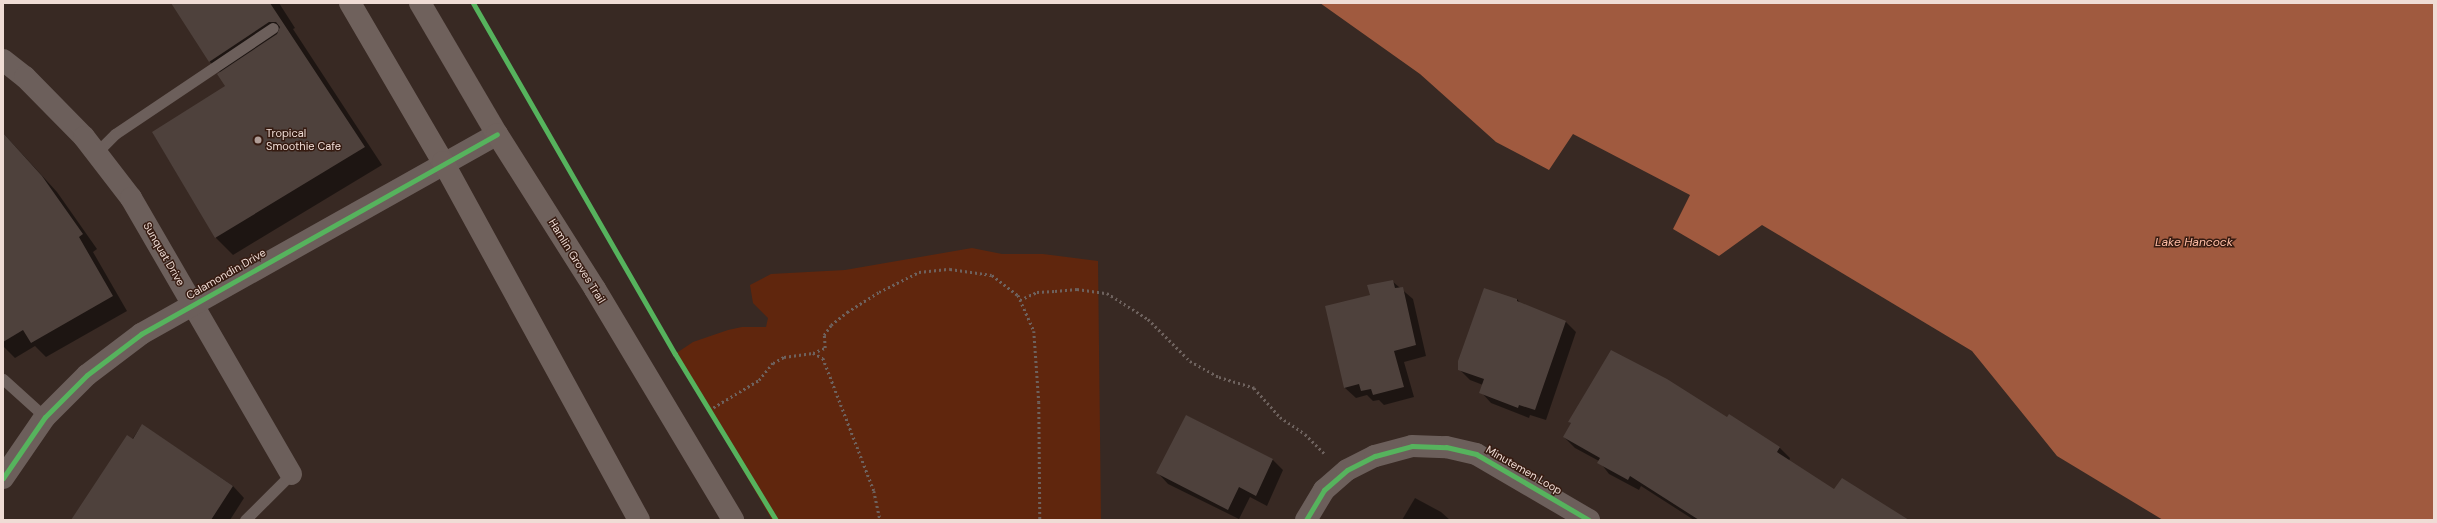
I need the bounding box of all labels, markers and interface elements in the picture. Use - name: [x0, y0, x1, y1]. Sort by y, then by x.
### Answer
- place label: Tropical Smoothie Cafe: [266, 127, 341, 153]
- marker: Tropical Smoothie Cafe: [253, 135, 263, 145]
- street label: Hamlin Groves Trail: [546, 216, 608, 306]
- street label: Sunquat Drive: [140, 220, 188, 288]
- water label: Lake Hancock: [2155, 236, 2233, 250]
- street label: Calamondin Drive: [184, 246, 268, 302]
- street label: Minutemen Loop: [1484, 443, 1564, 497]

